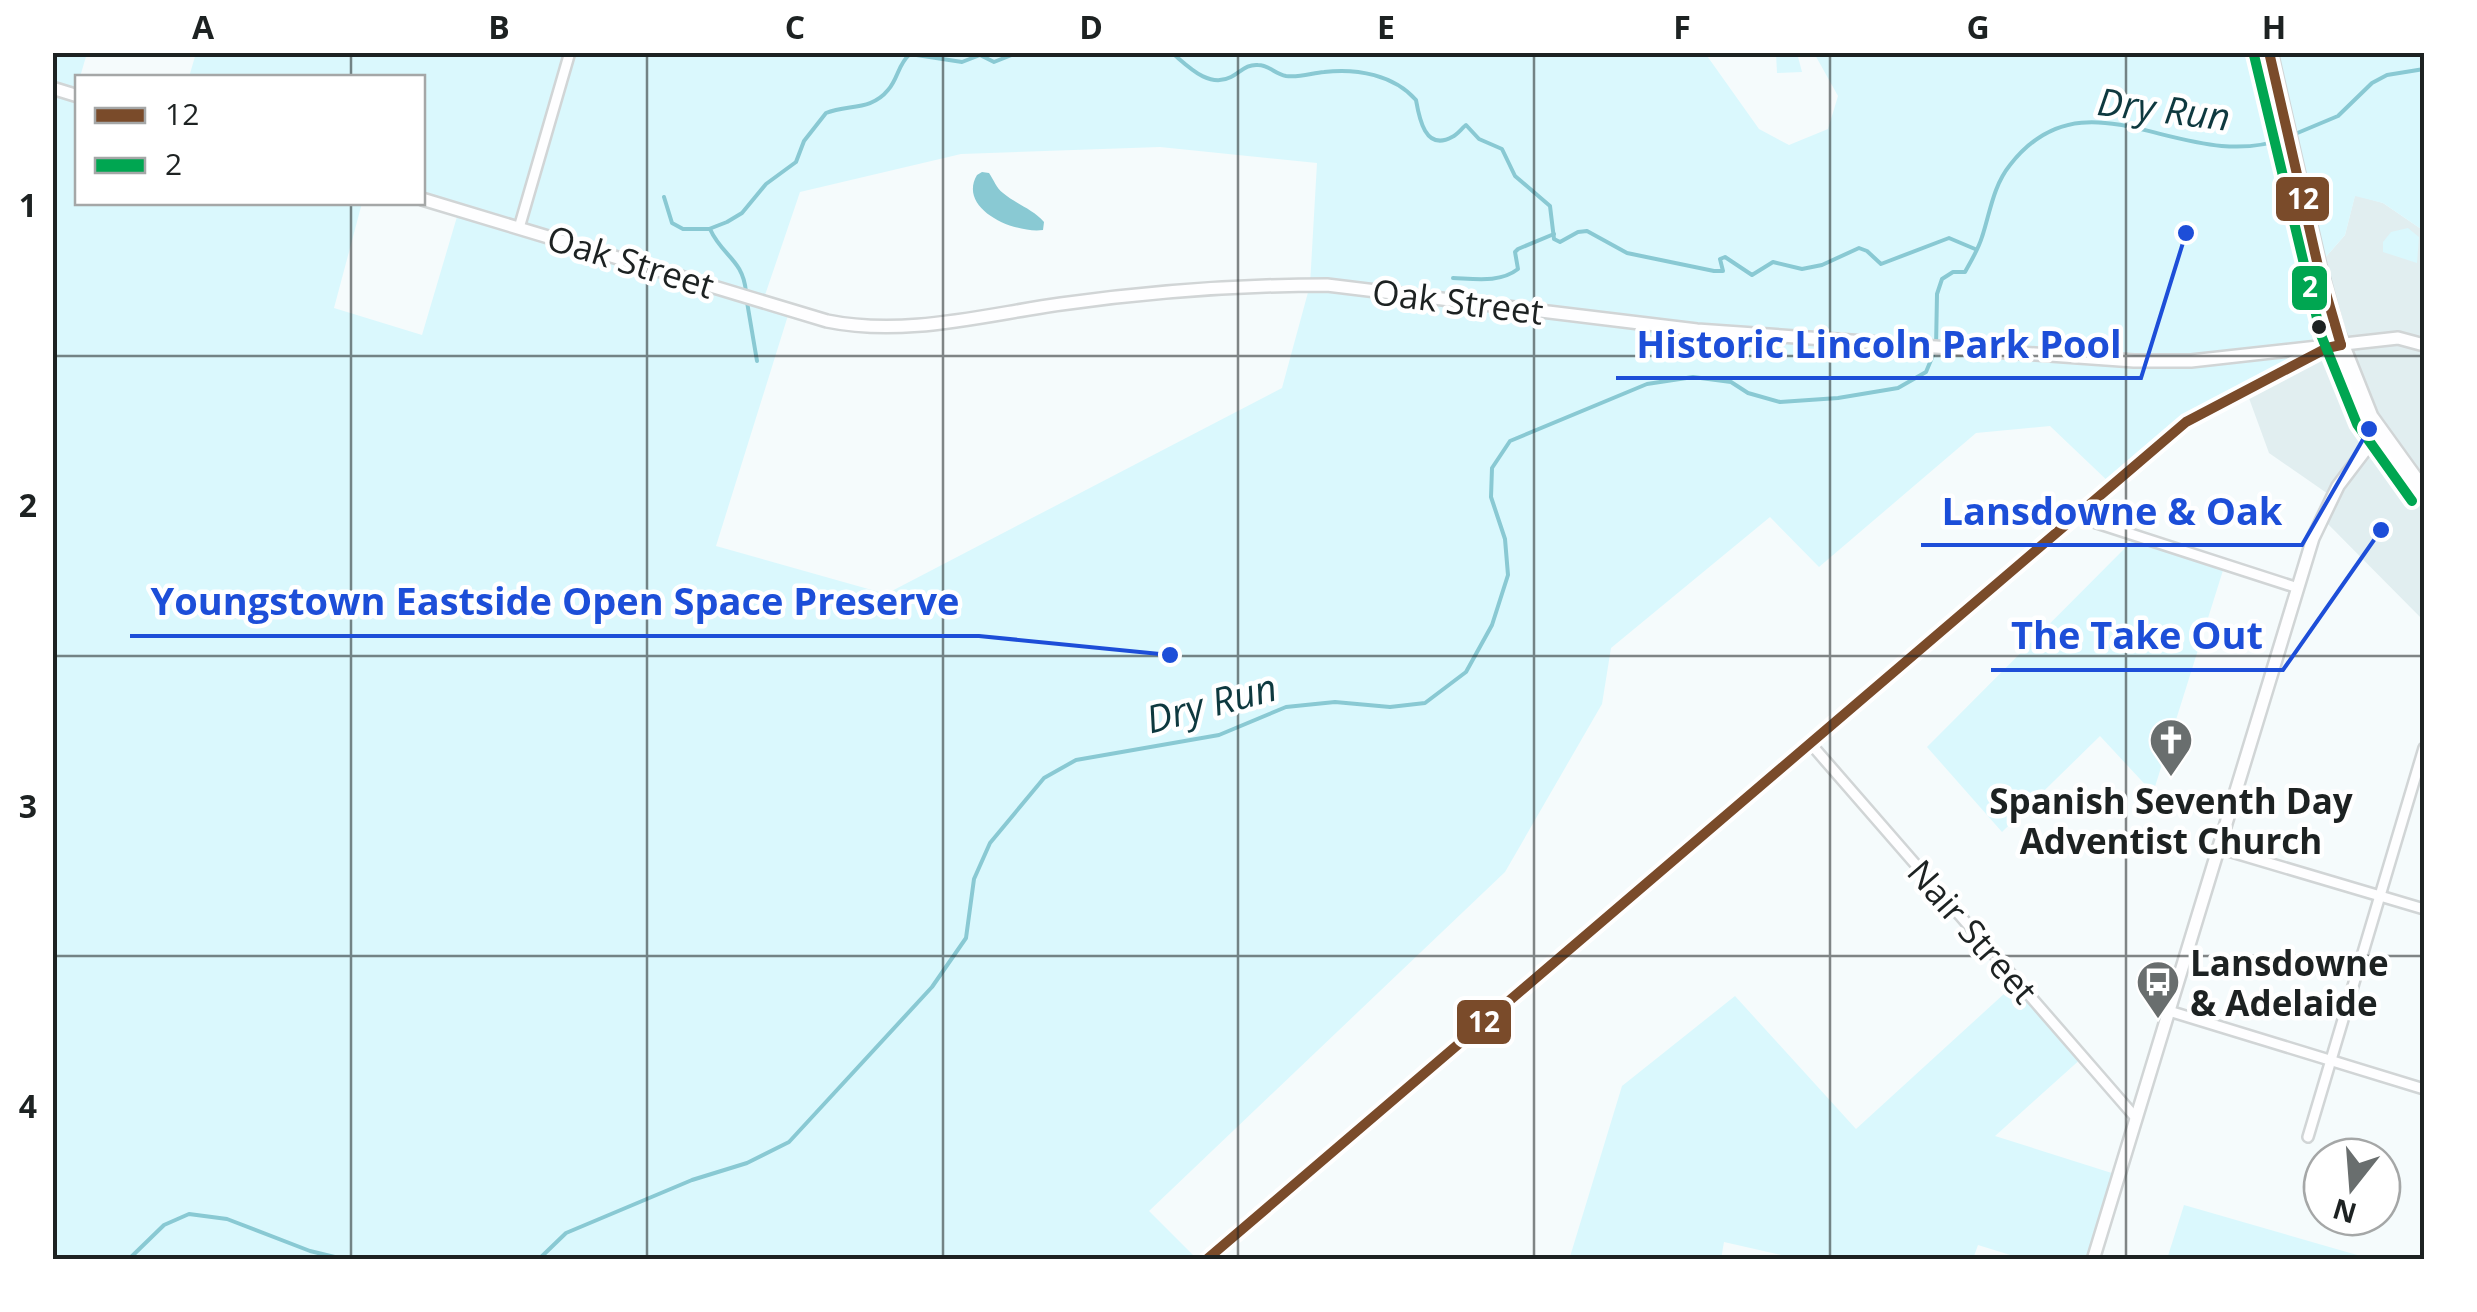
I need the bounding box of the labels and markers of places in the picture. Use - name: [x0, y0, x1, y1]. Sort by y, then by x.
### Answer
- callout: Historic Lincoln Park Pool: [1616, 310, 2141, 378]
- unlabelled marker: [2309, 317, 2329, 337]
- callout: Lansdowne & Oak: [1921, 477, 2302, 545]
- callout: Youngstown Eastside Open Space Preserve: [130, 568, 979, 636]
- callout: The Take Out: [1991, 602, 2283, 670]
- church icon: Spanish Seventh Day Adventist Church: [2148, 717, 2194, 778]
- place label: Spanish Seventh Day Adventist Church: [1989, 777, 2353, 864]
- place label: Lansdowne & Adelaide: [2190, 939, 2389, 1026]
- bus stop icon: Lansdowne & Adelaide: [2135, 959, 2181, 1020]

